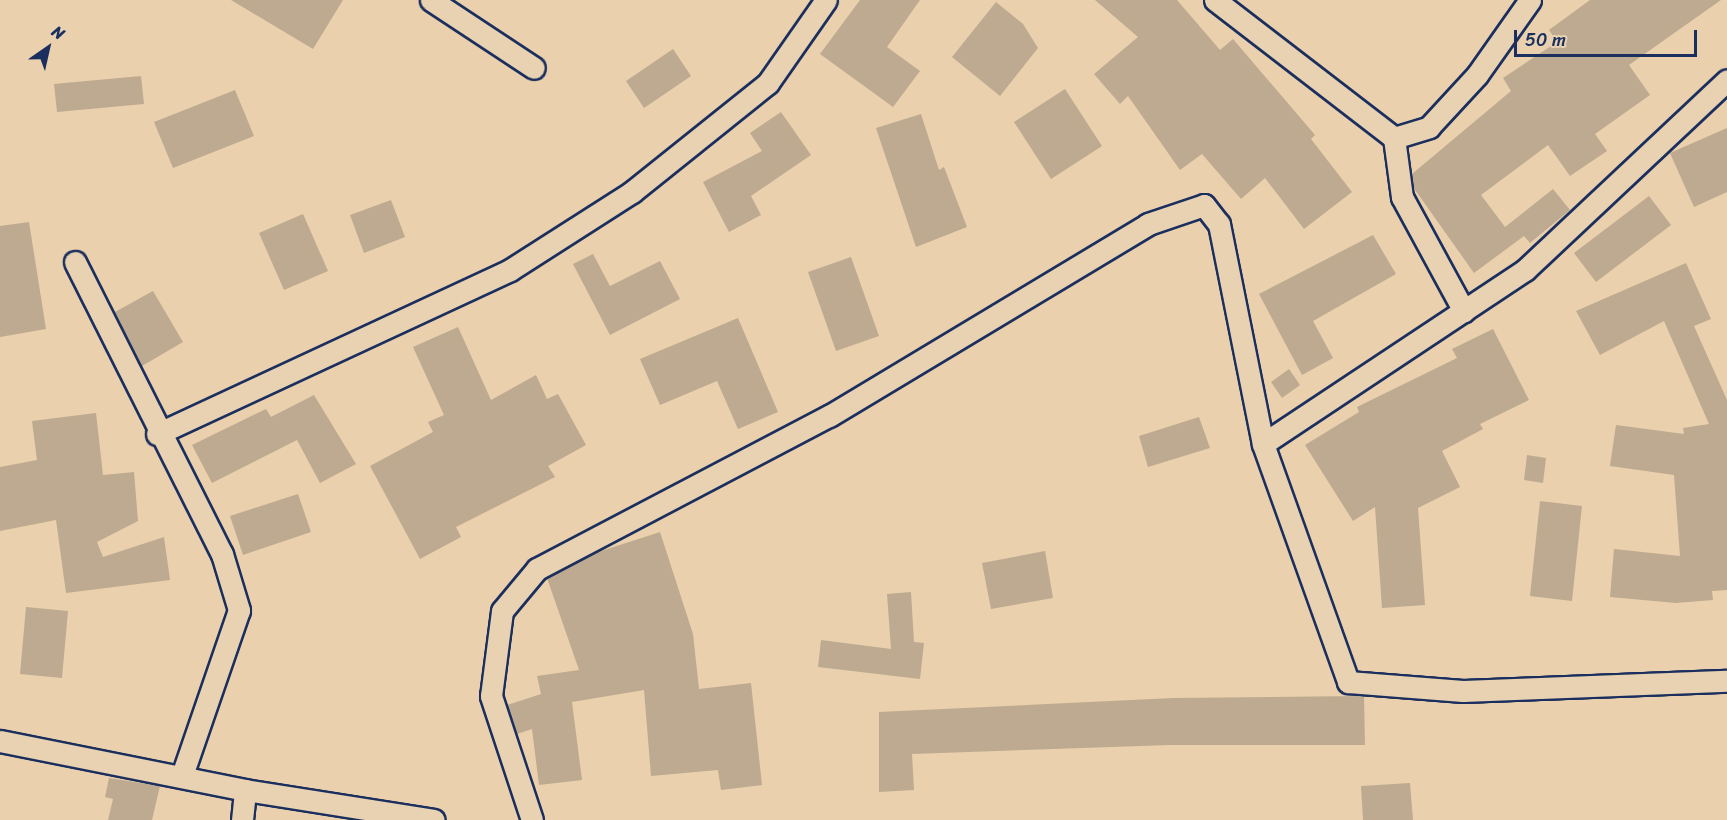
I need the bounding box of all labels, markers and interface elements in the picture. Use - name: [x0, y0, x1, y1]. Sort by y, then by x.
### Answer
- north arrow: [18, 18, 78, 78]
- text: N: [46, 18, 71, 48]
- scale bar: [1517, 18, 1700, 56]
- text: 50 m: [1525, 24, 1566, 56]

